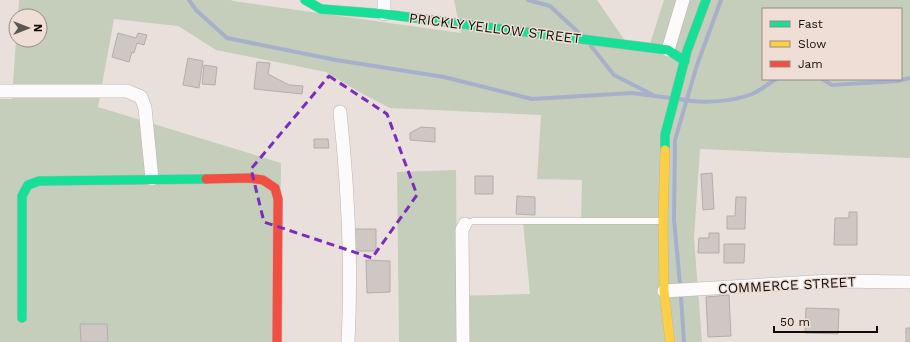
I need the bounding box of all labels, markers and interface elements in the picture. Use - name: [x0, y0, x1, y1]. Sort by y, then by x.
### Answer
- north arrow: [8, 8, 48, 48]
- legend: [762, 8, 902, 80]
- street label: PRICKLY YELLOW STREET: [408, 10, 582, 47]
- text: Fast: [798, 17, 823, 31]
- text: N: [31, 24, 44, 32]
- text: Slow: [798, 37, 826, 51]
- text: Jam: [798, 57, 823, 71]
- street label: COMMERCE STREET: [718, 273, 857, 297]
- scale bar: [774, 308, 877, 334]
- text: 50 m: [780, 315, 810, 329]

